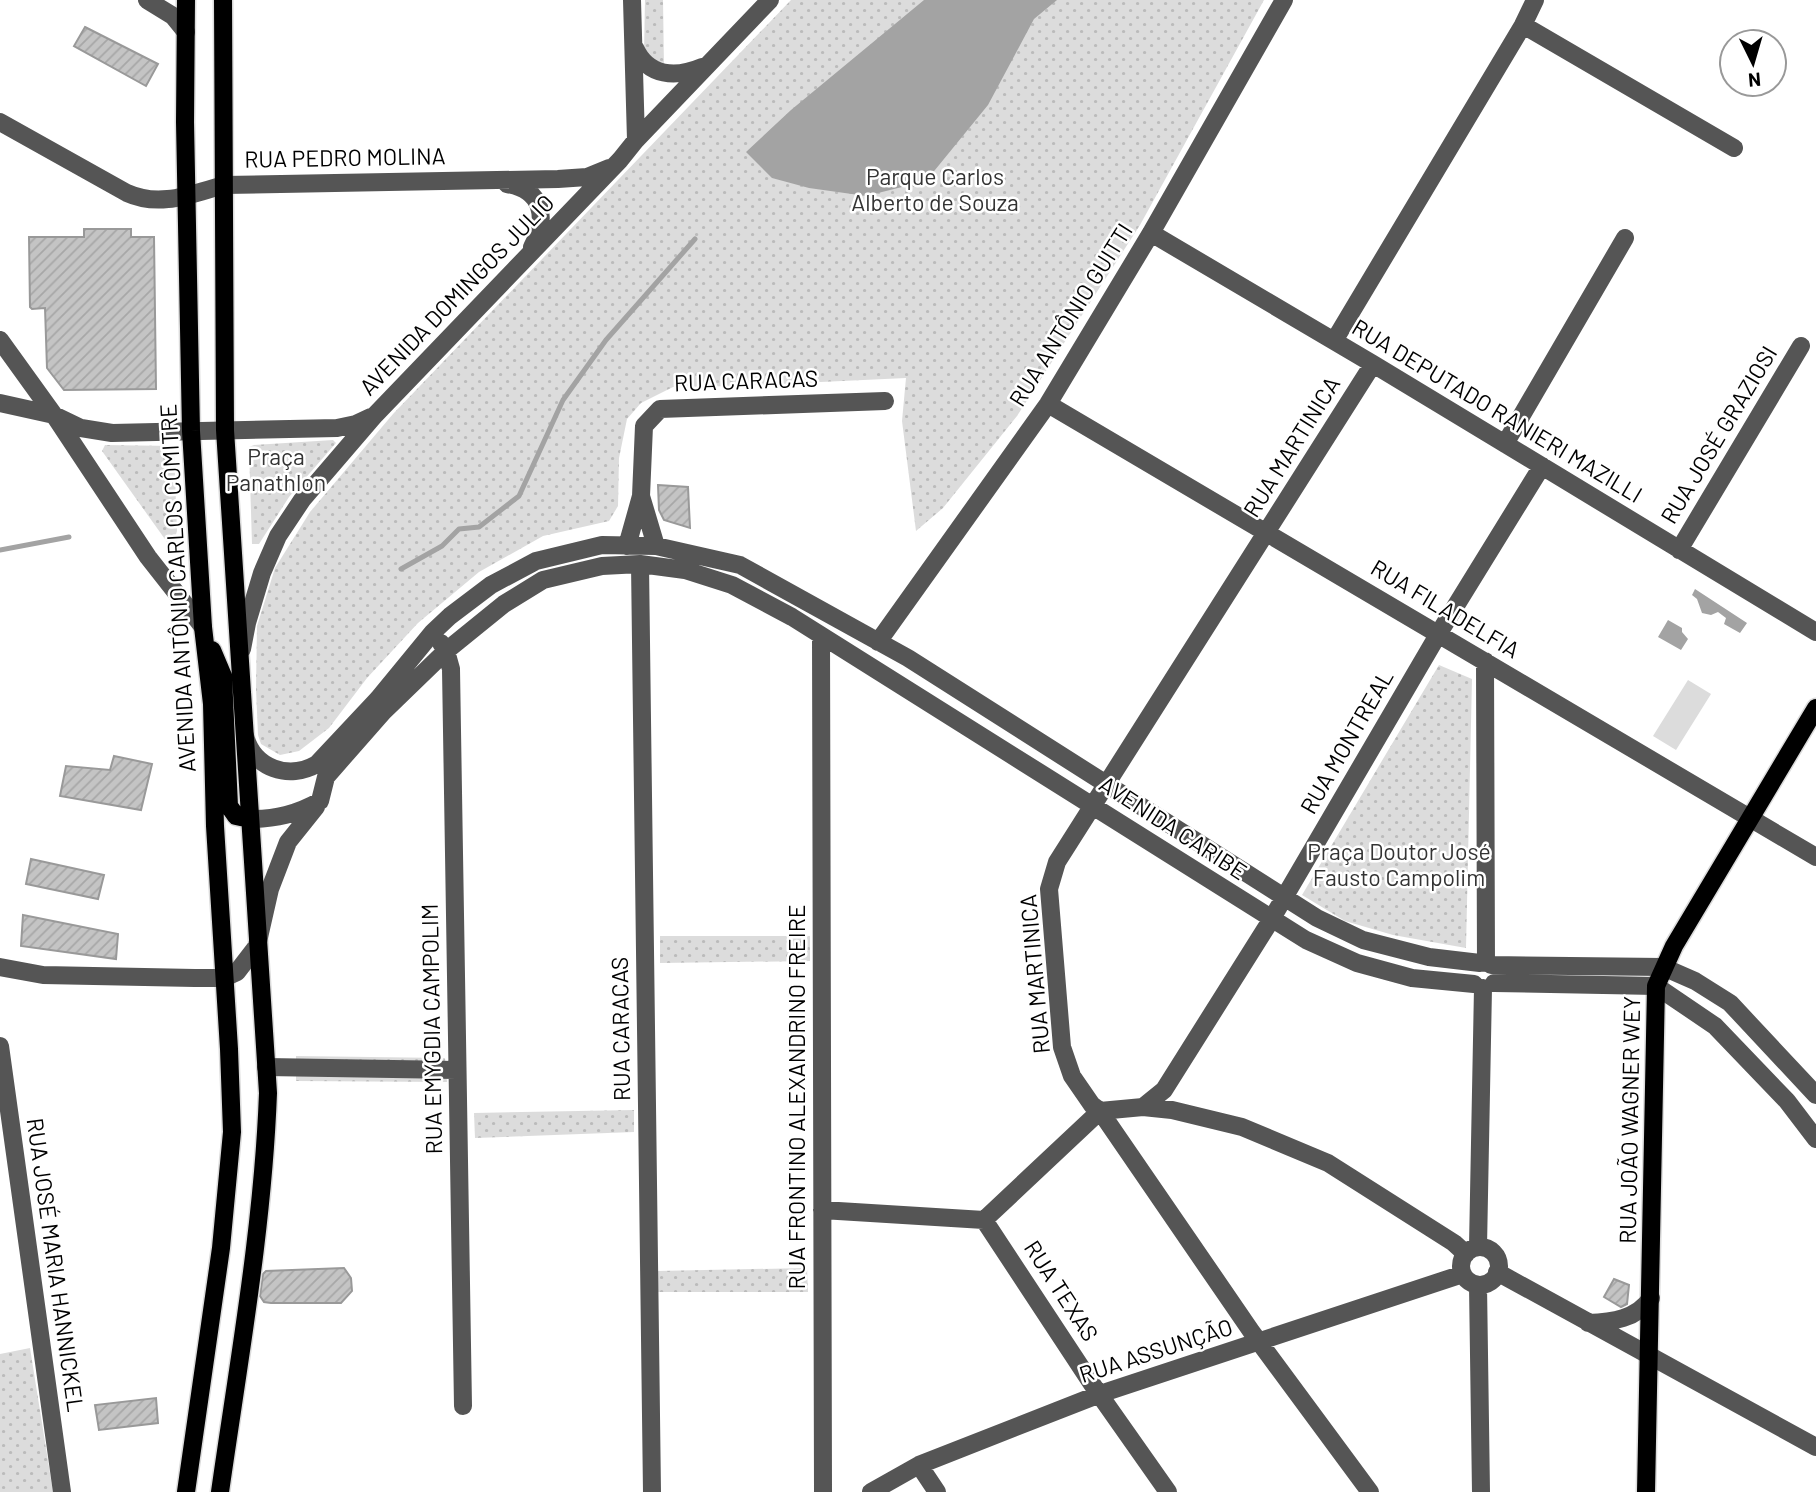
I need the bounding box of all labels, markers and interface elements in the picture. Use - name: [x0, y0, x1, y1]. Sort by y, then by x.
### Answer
- north arrow: [1718, 28, 1788, 98]
- text: N: [1747, 68, 1762, 92]
- street label: RUA PEDRO MOLINA: [244, 141, 446, 173]
- park label: Parque Carlos Alberto de Souza: [851, 162, 1019, 216]
- street label: AVENIDA DOMINGOS JULIO: [353, 188, 559, 400]
- street label: RUA ANTÔNIO GUITTI: [1002, 218, 1138, 411]
- street label: RUA DEPUTADO RANIERI MAZILLI: [1347, 312, 1648, 508]
- street label: RUA JOSÉ GRAZIOSI: [1654, 341, 1782, 528]
- street label: RUA CARACAS: [673, 363, 819, 397]
- street label: RUA MARTINICA: [1237, 371, 1346, 522]
- street label: AVENIDA ANTÔNIO CARLOS CÔMITRE: [153, 403, 201, 773]
- park label: Praça Panathlon: [226, 442, 326, 496]
- street label: RUA FILADELFIA: [1366, 553, 1525, 664]
- street label: RUA MONTREAL: [1294, 664, 1399, 819]
- street label: AVENIDA CARIBE: [1095, 769, 1252, 885]
- park label: Praça Doutor José Fausto Campolim: [1307, 837, 1491, 891]
- street label: RUA MARTINICA: [1013, 893, 1055, 1055]
- street label: RUA EMYGDIA CAMPOLIM: [415, 903, 447, 1155]
- street label: RUA FRONTINO ALEXANDRINO FREIRE: [782, 904, 810, 1290]
- street label: RUA CARACAS: [605, 957, 635, 1101]
- street label: RUA JOÃO WAGNER WEY: [1613, 996, 1645, 1244]
- street label: RUA JOSÉ MARIA HANNICKEL: [21, 1116, 90, 1414]
- street label: RUA TEXAS: [1019, 1235, 1105, 1346]
- street label: RUA ASSUNÇÃO: [1075, 1312, 1236, 1388]

